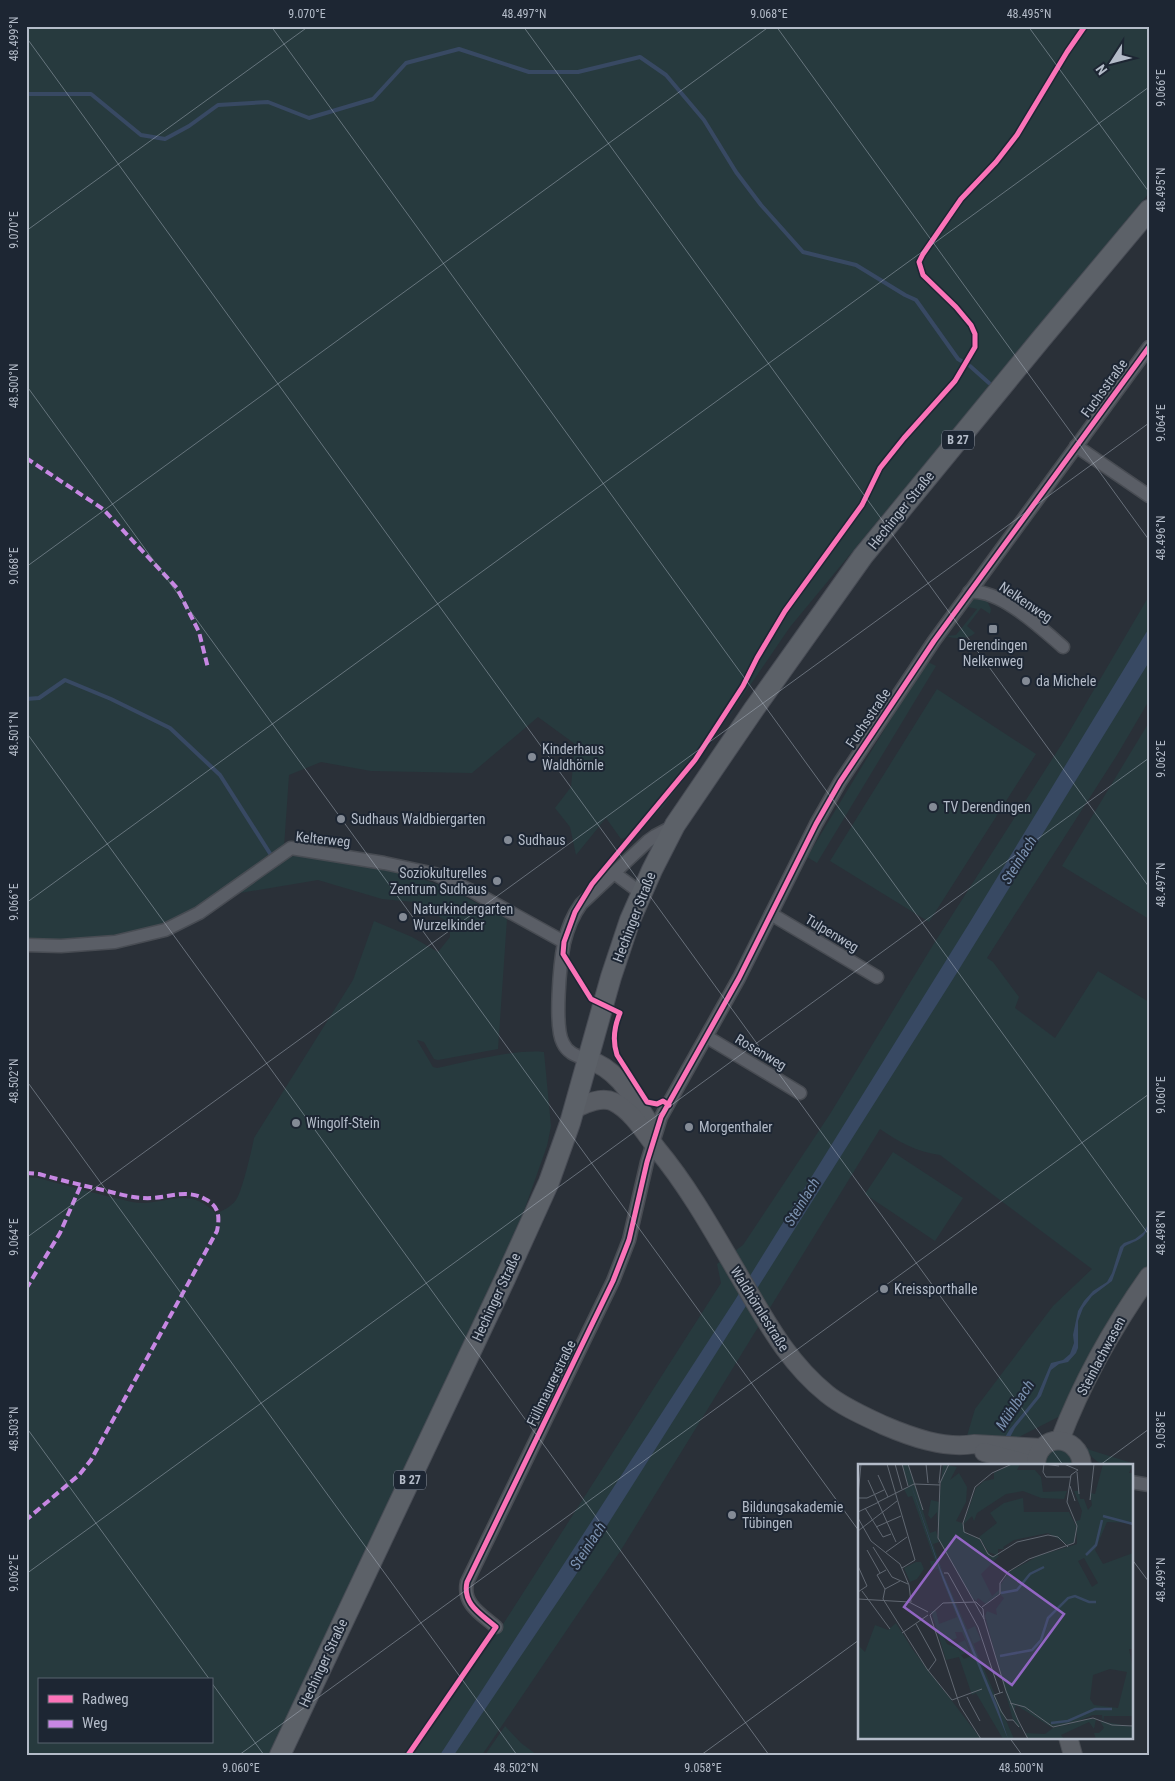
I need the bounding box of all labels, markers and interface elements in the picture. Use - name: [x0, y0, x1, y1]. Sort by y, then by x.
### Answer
- text: 9.070°E: [288, 7, 326, 21]
- text: 48.497°N: [502, 7, 546, 21]
- text: 9.068°E: [750, 7, 788, 21]
- text: 48.495°N: [1007, 7, 1051, 21]
- text: 48.499°N: [7, 17, 21, 61]
- north arrow: [1088, 38, 1138, 88]
- text: N: [1092, 61, 1110, 78]
- text: 9.066°E: [1154, 69, 1168, 107]
- text: 48.495°N: [1154, 168, 1168, 212]
- text: 9.070°E: [7, 211, 21, 249]
- street label: Fuchsstraße: [1078, 355, 1131, 420]
- text: 48.500°N: [7, 364, 21, 408]
- text: 9.064°E: [1154, 404, 1168, 442]
- road number: B 27: [942, 430, 974, 450]
- street label: Hechinger Straße: [865, 468, 938, 552]
- text: 48.496°N: [1154, 516, 1168, 560]
- text: 9.068°E: [7, 547, 21, 585]
- street label: Nelkenweg: [996, 578, 1056, 626]
- marker: Derendingen Nelkenweg: [987, 623, 999, 635]
- place label: Derendingen Nelkenweg: [958, 637, 1028, 669]
- place label: da Michele: [1036, 673, 1097, 689]
- marker: da Michele: [1020, 675, 1032, 687]
- street label: Fuchsstraße: [842, 685, 894, 751]
- text: 48.501°N: [7, 712, 21, 756]
- text: 9.062°E: [1154, 740, 1168, 778]
- place label: Kinderhaus Waldhörnle: [542, 741, 604, 773]
- marker: Kinderhaus Waldhörnle: [526, 751, 538, 763]
- place label: TV Derendingen: [943, 799, 1031, 815]
- marker: TV Derendingen: [927, 801, 939, 813]
- place label: Sudhaus Waldbiergarten: [351, 811, 486, 827]
- marker: Sudhaus Waldbiergarten: [335, 813, 347, 825]
- street label: Kelterweg: [295, 828, 351, 850]
- place label: Sudhaus: [518, 832, 566, 848]
- water label: Steinlach: [997, 833, 1041, 887]
- marker: Sudhaus: [502, 834, 514, 846]
- text: 48.497°N: [1154, 863, 1168, 907]
- place label: Soziokulturelles Zentrum Sudhaus: [390, 865, 487, 897]
- street label: Hechinger Straße: [609, 869, 659, 964]
- marker: Soziokulturelles Zentrum Sudhaus: [491, 875, 503, 887]
- text: 9.066°E: [7, 883, 21, 921]
- place label: Naturkindergarten Wurzelkinder: [413, 901, 513, 933]
- marker: Naturkindergarten Wurzelkinder: [397, 911, 409, 923]
- street label: Tulpenweg: [802, 911, 862, 955]
- street label: Rosenweg: [733, 1031, 789, 1073]
- text: 48.502°N: [7, 1059, 21, 1103]
- text: 9.060°E: [1154, 1076, 1168, 1114]
- place label: Wingolf-Stein: [306, 1115, 380, 1131]
- marker: Wingolf-Stein: [290, 1117, 302, 1129]
- place label: Morgenthaler: [699, 1119, 773, 1135]
- marker: Morgenthaler: [683, 1121, 695, 1133]
- water label: Steinlach: [780, 1175, 824, 1229]
- text: 48.498°N: [1154, 1211, 1168, 1255]
- text: 9.064°E: [7, 1218, 21, 1256]
- street label: Hechinger Straße: [469, 1250, 524, 1344]
- street label: Waldhörnlestraße: [728, 1264, 793, 1355]
- place label: Kreissporthalle: [894, 1281, 978, 1297]
- marker: Kreissporthalle: [878, 1283, 890, 1295]
- street label: Steinlachwasen: [1074, 1314, 1128, 1398]
- street label: Füllmaurerstraße: [523, 1337, 579, 1429]
- water label: Mühlbach: [992, 1377, 1038, 1433]
- text: 48.503°N: [7, 1407, 21, 1451]
- text: 9.058°E: [1154, 1411, 1168, 1449]
- inset map: [858, 1464, 1132, 1738]
- road number: B 27: [394, 1470, 426, 1490]
- place label: Bildungsakademie Tübingen: [742, 1499, 844, 1531]
- marker: Bildungsakademie Tübingen: [726, 1509, 738, 1521]
- water label: Steinlach: [566, 1519, 610, 1573]
- text: 9.062°E: [7, 1554, 21, 1592]
- text: 48.499°N: [1154, 1558, 1168, 1602]
- street label: Hechinger Straße: [296, 1616, 351, 1710]
- legend: [38, 1678, 212, 1744]
- text: Radweg: [82, 1690, 129, 1708]
- text: Weg: [82, 1714, 108, 1732]
- text: 9.060°E: [222, 1761, 260, 1775]
- text: 48.502°N: [494, 1761, 538, 1775]
- text: 9.058°E: [684, 1761, 722, 1775]
- text: 48.500°N: [999, 1761, 1043, 1775]

